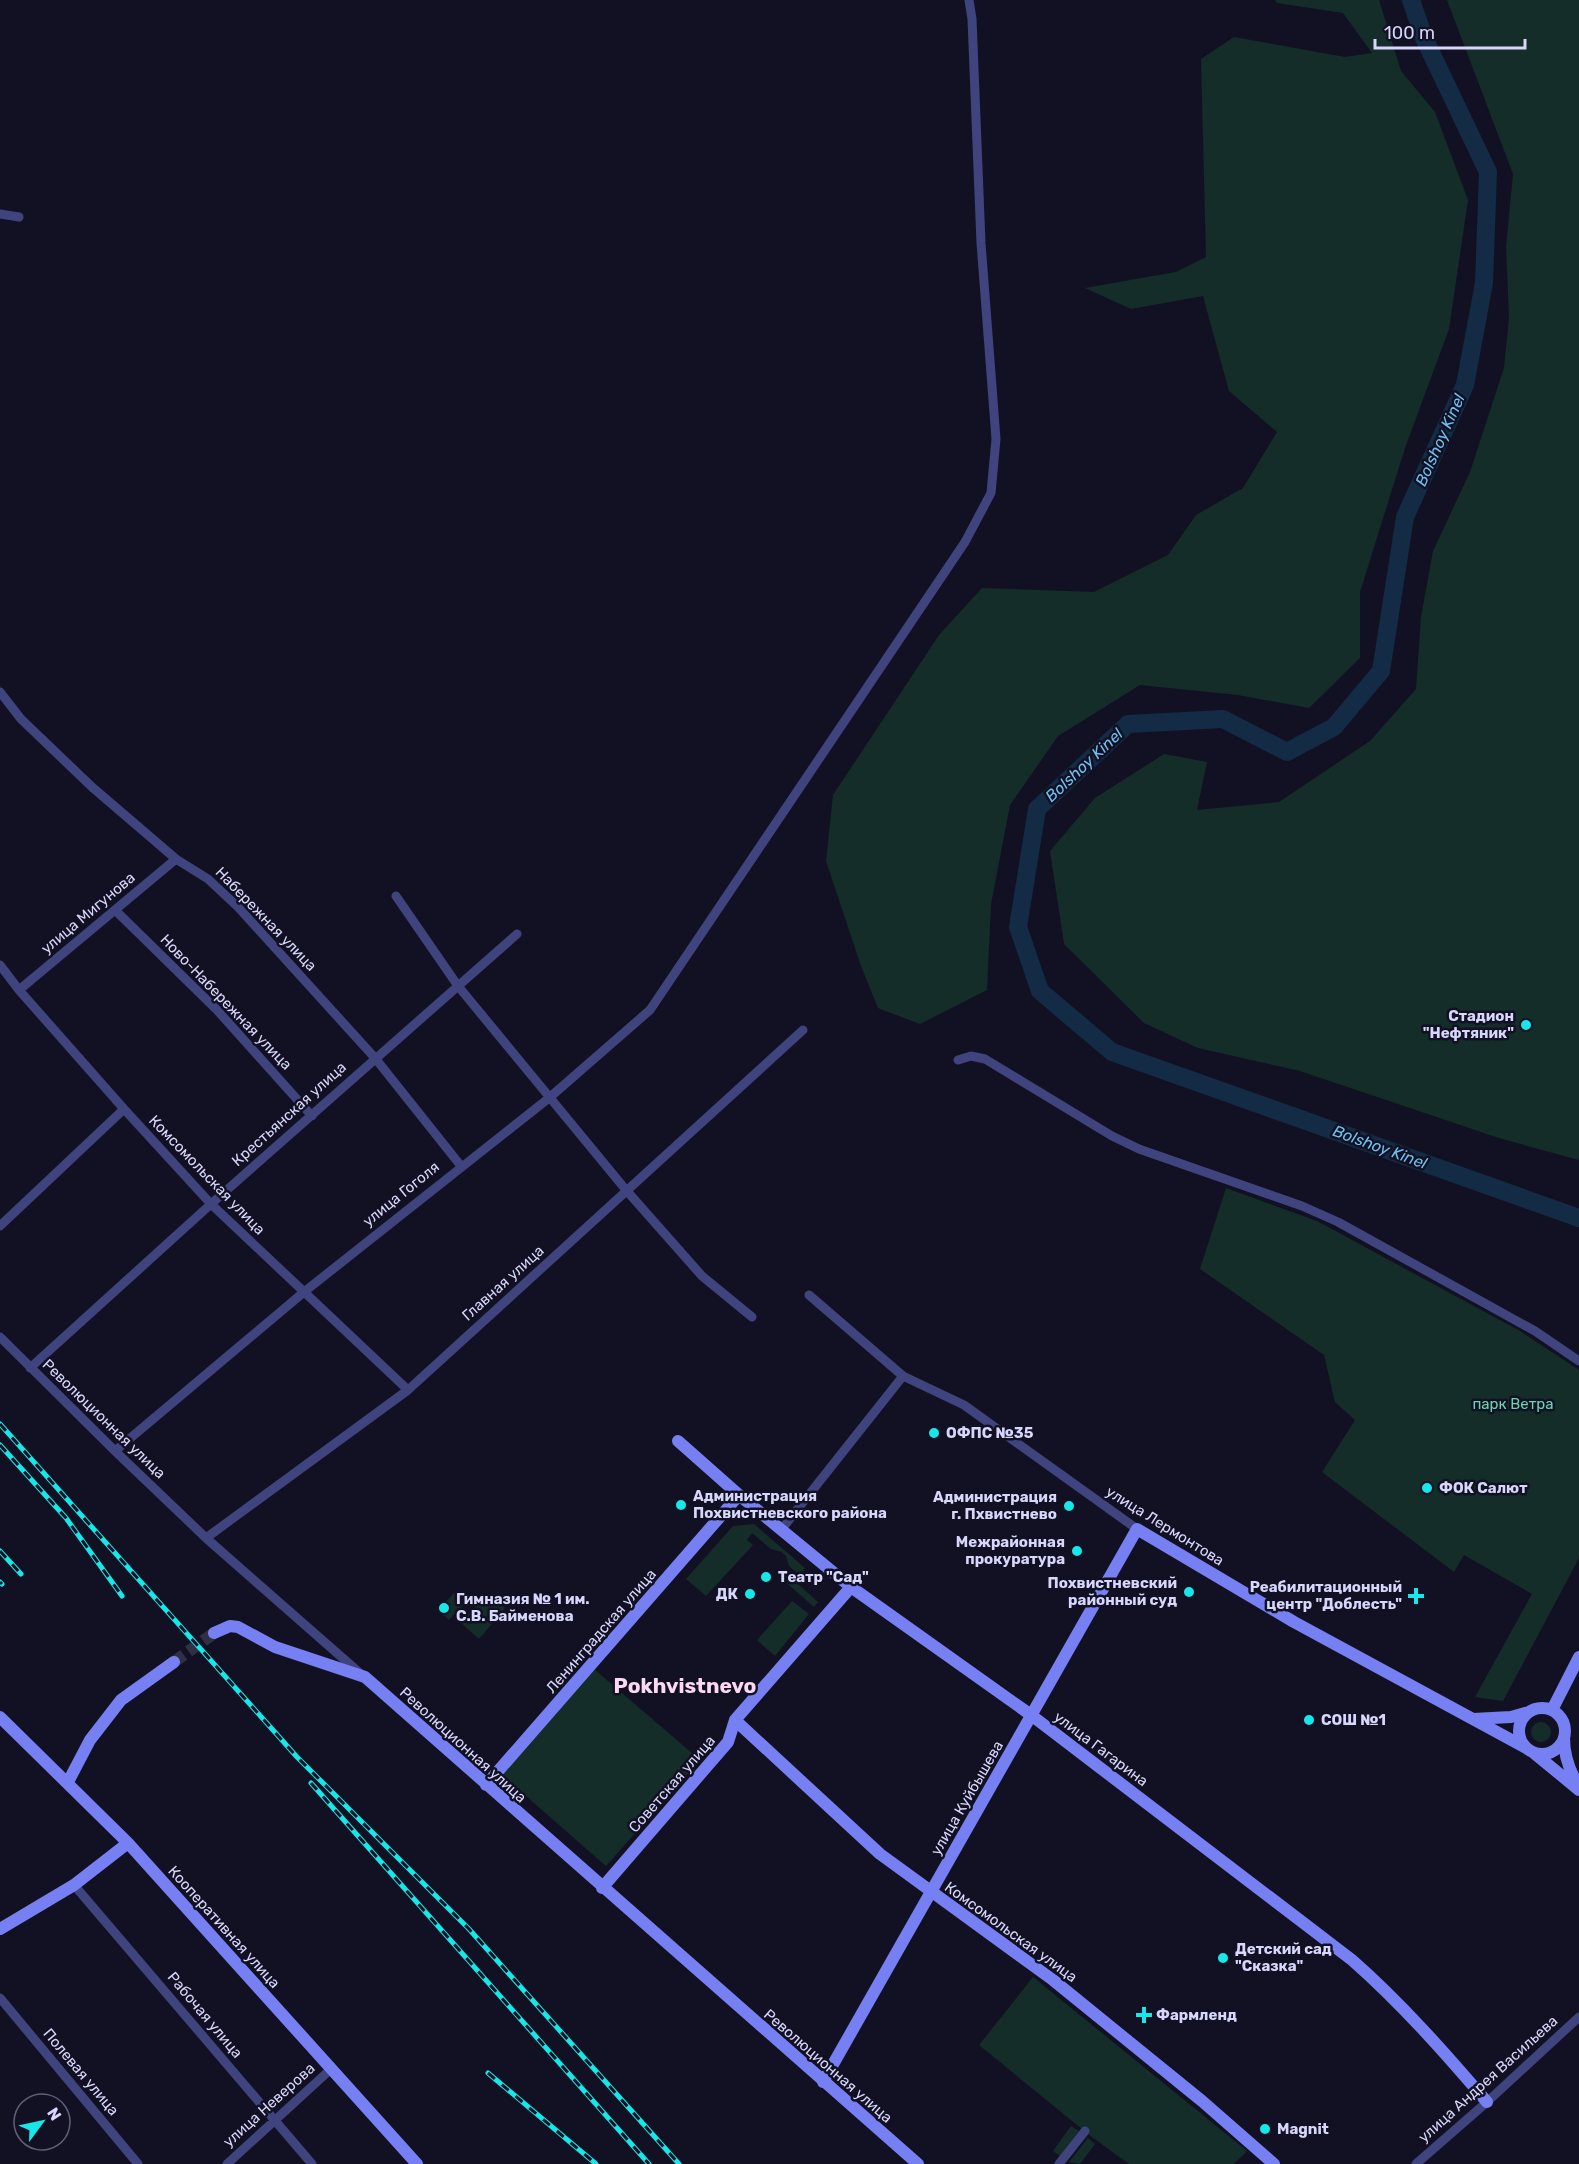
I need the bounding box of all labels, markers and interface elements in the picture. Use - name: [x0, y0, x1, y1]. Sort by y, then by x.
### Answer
- scale bar: [1375, 12, 1525, 50]
- text: 100 m: [1384, 22, 1435, 44]
- water label: Bolshoy Kinel: [1411, 390, 1469, 489]
- water label: Bolshoy Kinel: [1041, 724, 1127, 806]
- street label: Набережная улица: [212, 863, 320, 975]
- street label: улица Мигунова: [37, 869, 139, 957]
- street label: Ново-Набережная улица: [157, 931, 295, 1073]
- place label: Стадион "Нефтяник": [1423, 1007, 1514, 1042]
- marker: Стадион "Нефтяник": [1519, 1018, 1533, 1032]
- street label: Крестьянская улица: [228, 1058, 350, 1170]
- street label: Комсомольская улица: [145, 1111, 269, 1239]
- water label: Bolshoy Kinel: [1330, 1121, 1431, 1173]
- street label: улица Гоголя: [359, 1158, 443, 1230]
- street label: Главная улица: [458, 1242, 548, 1324]
- street label: Революционная улица: [39, 1356, 169, 1482]
- park label: парк Ветра: [1472, 1395, 1554, 1413]
- place label: ОФПС №35: [946, 1424, 1034, 1442]
- marker: ОФПС №35: [927, 1426, 941, 1440]
- place label: ФОК Салют: [1439, 1479, 1528, 1497]
- marker: ФОК Салют: [1420, 1481, 1434, 1495]
- street label: улица Лермонтова: [1103, 1482, 1227, 1570]
- place label: Администрация Похвистневского района: [693, 1487, 887, 1522]
- place label: Администрация г. Пхвистнево: [933, 1488, 1057, 1523]
- marker: Администрация Похвистневского района: [674, 1498, 688, 1512]
- marker: Администрация г. Пхвистнево: [1062, 1499, 1076, 1513]
- place label: Межрайонная прокуратура: [956, 1533, 1065, 1568]
- marker: Межрайонная прокуратура: [1070, 1544, 1084, 1558]
- street label: Ленинградская улица: [542, 1565, 660, 1697]
- place label: Театр "Сад": [778, 1568, 869, 1586]
- marker: Театр "Сад": [759, 1570, 773, 1584]
- place label: Похвистневский районный суд: [1047, 1574, 1177, 1609]
- place label: Реабилитационный центр "Доблесть": [1250, 1578, 1402, 1613]
- place label: ДК: [716, 1585, 738, 1603]
- marker: Похвистневский районный суд: [1182, 1585, 1196, 1599]
- marker: ДК: [743, 1587, 757, 1601]
- marker: Реабилитационный центр "Доблесть": [1407, 1587, 1425, 1605]
- place label: Гимназия № 1 им. С.В. Байменова: [456, 1590, 590, 1625]
- marker: Гимназия № 1 им. С.В. Байменова: [437, 1601, 451, 1615]
- district label: Pokhvistnevo: [614, 1673, 756, 1698]
- street label: Революционная улица: [396, 1683, 530, 1807]
- street label: улица Гагарина: [1050, 1708, 1152, 1790]
- place label: СОШ №1: [1321, 1711, 1386, 1729]
- marker: СОШ №1: [1302, 1713, 1316, 1727]
- street label: Советская улица: [625, 1732, 719, 1836]
- street label: улица Куйбышева: [927, 1738, 1007, 1858]
- street label: Кооперативная улица: [164, 1862, 284, 1992]
- street label: Комсомольская улица: [941, 1878, 1081, 1986]
- place label: Детский сад "Сказка": [1235, 1940, 1332, 1975]
- marker: Детский сад "Сказка": [1216, 1951, 1230, 1965]
- street label: Рабочая улица: [164, 1968, 246, 2062]
- street label: Революционная улица: [760, 2005, 896, 2127]
- place label: Фармленд: [1156, 2006, 1237, 2024]
- marker: Фармленд: [1137, 2008, 1151, 2022]
- street label: улица Андрея Васильева: [1415, 2012, 1561, 2146]
- street label: Полевая улица: [39, 2025, 123, 2119]
- street label: улица Неверова: [220, 2059, 318, 2151]
- north arrow: [12, 2092, 72, 2152]
- text: N: [43, 2104, 65, 2124]
- place label: Magnit: [1277, 2120, 1329, 2138]
- marker: Magnit: [1258, 2122, 1272, 2136]

